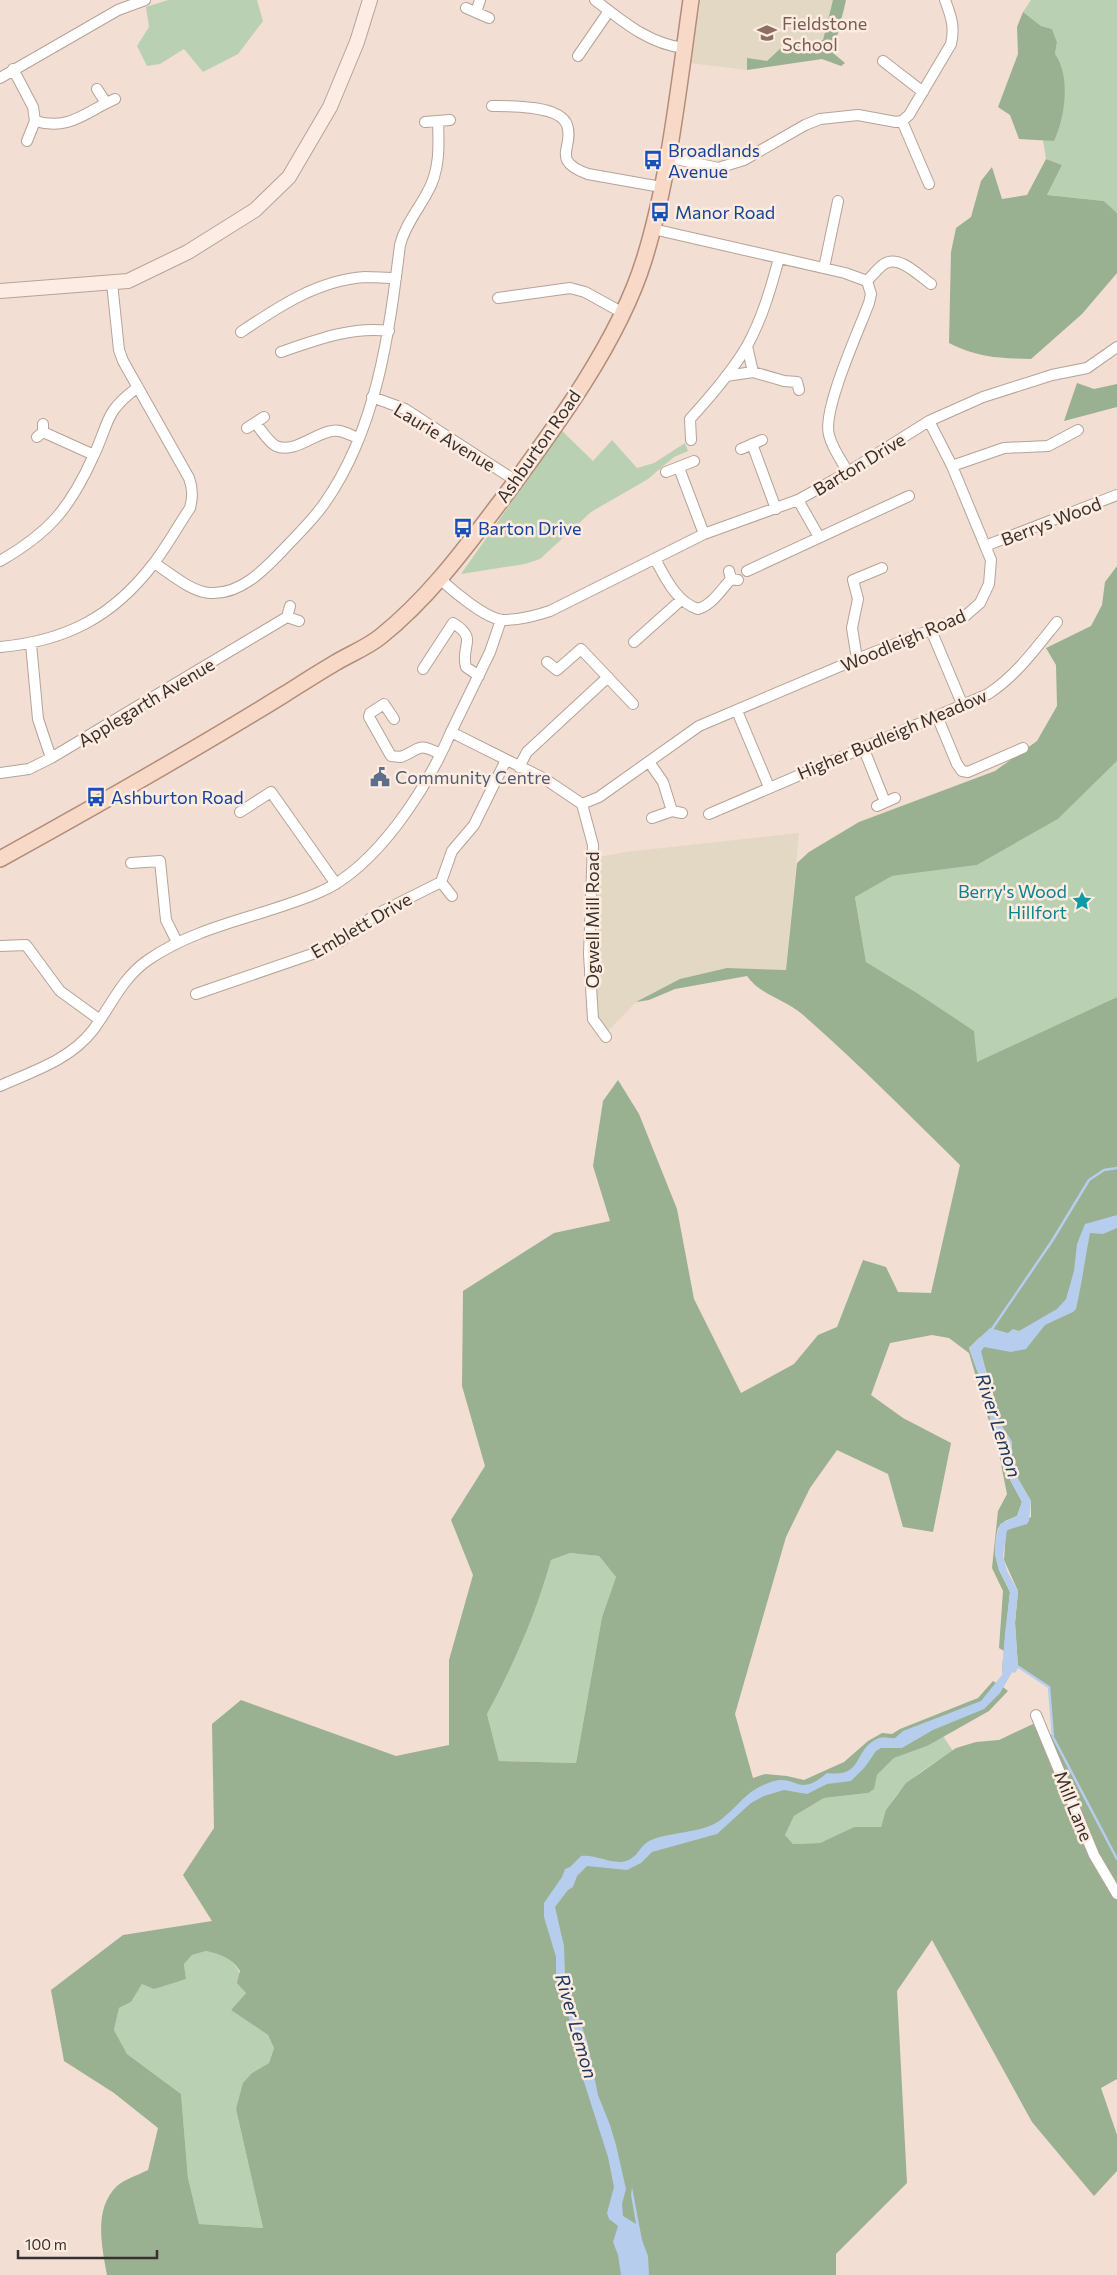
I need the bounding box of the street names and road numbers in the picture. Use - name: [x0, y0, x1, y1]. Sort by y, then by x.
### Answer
- street label: Ashburton Road: [491, 385, 585, 507]
- street label: Laurie Avenue: [390, 398, 500, 476]
- street label: Barton Drive: [809, 428, 909, 500]
- street label: Berrys Wood: [998, 492, 1104, 550]
- street label: Woodleigh Road: [837, 604, 969, 676]
- street label: Applegarth Avenue: [74, 653, 218, 751]
- street label: Higher Budleigh Meadow: [794, 684, 990, 784]
- street label: Ogwell Mill Road: [581, 851, 603, 989]
- street label: Emblett Drive: [307, 887, 415, 963]
- street label: Mill Lane: [1050, 1768, 1098, 1844]

